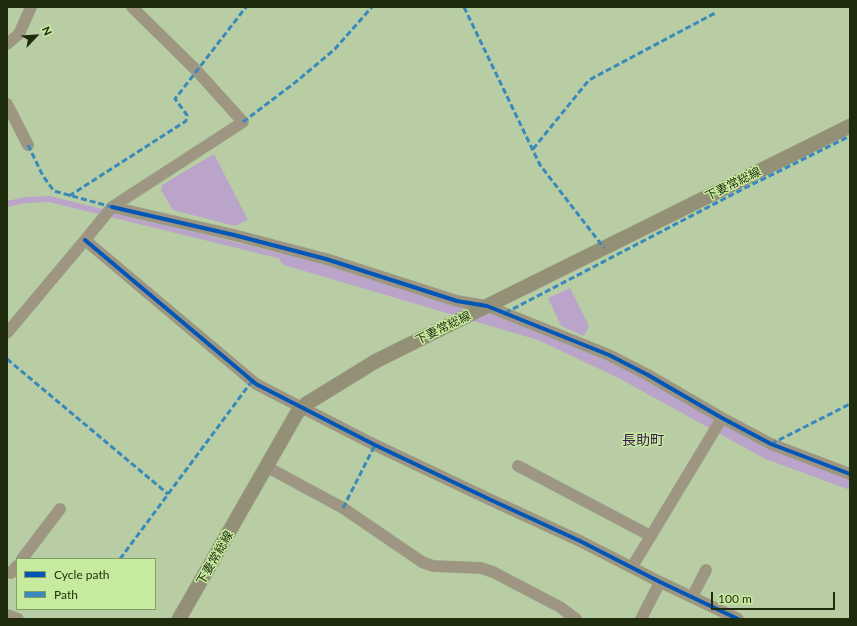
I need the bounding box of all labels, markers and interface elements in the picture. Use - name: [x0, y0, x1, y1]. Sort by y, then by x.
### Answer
- north arrow: [16, 16, 56, 56]
- text: N: [40, 24, 55, 37]
- street label: 下妻常総線: [703, 164, 763, 204]
- street label: 下妻常総線: [413, 308, 473, 348]
- district label: 長助町: [622, 432, 664, 448]
- street label: 下妻常総線: [194, 528, 236, 588]
- legend: [16, 558, 156, 610]
- text: Cycle path: [54, 567, 109, 582]
- scale bar: [713, 584, 837, 610]
- text: Path: [54, 587, 78, 602]
- text: 100 m: [718, 591, 752, 606]

